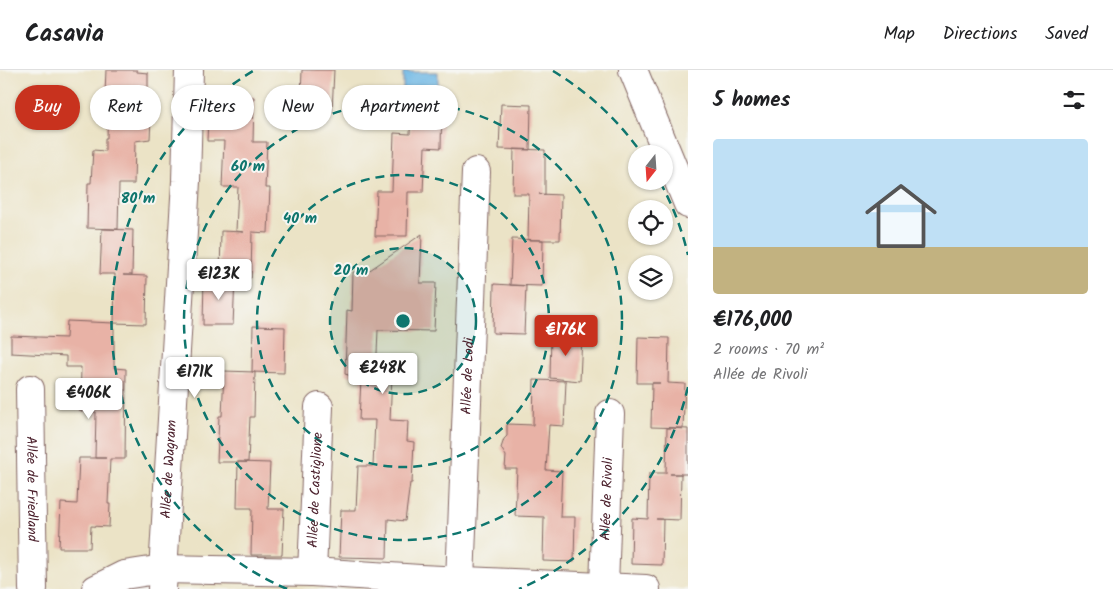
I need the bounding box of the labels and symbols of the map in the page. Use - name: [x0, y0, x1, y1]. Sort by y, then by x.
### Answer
- north arrow: [628, 145, 672, 190]
- text: 60 m: [231, 155, 265, 179]
- text: 80 m: [121, 187, 155, 211]
- text: 40 m: [283, 207, 317, 231]
- pin: €123K: [184, 258, 254, 301]
- text: 20 m: [334, 259, 368, 283]
- centre of rings: [394, 312, 412, 330]
- pin: €176K: [531, 314, 601, 357]
- street label: Allée de Lodi: [456, 337, 481, 415]
- pin: €248K: [348, 352, 418, 395]
- pin: €171K: [160, 356, 230, 399]
- pin: €406K: [54, 378, 124, 420]
- street label: Allée de Wagram: [155, 419, 183, 519]
- street label: Allée de Castiglione: [302, 431, 329, 548]
- street label: Allée de Friedland: [20, 436, 43, 543]
- street label: Allée de Rivoli: [595, 457, 620, 541]

